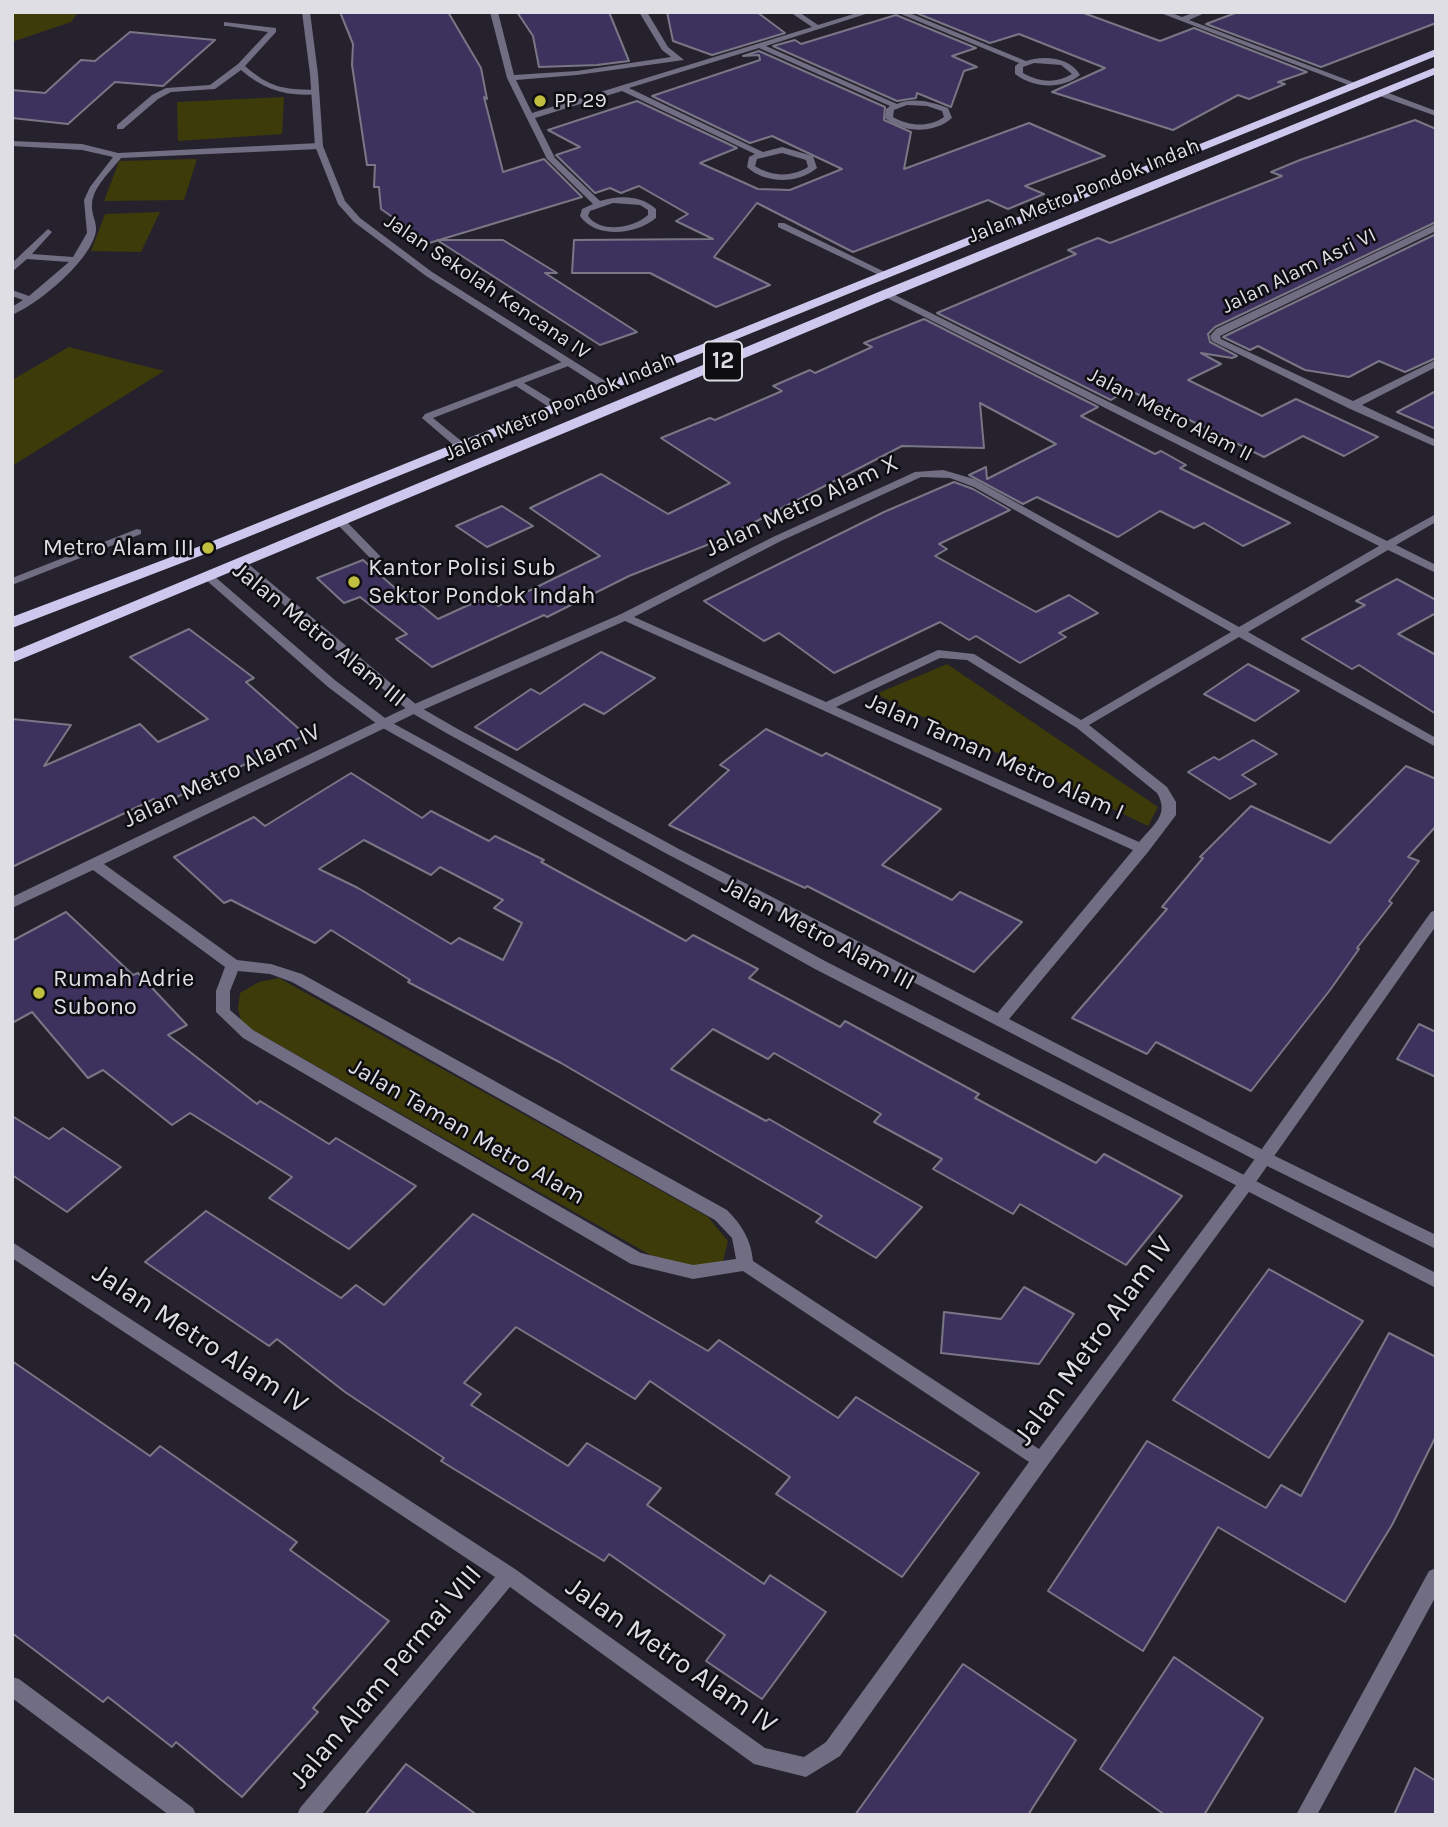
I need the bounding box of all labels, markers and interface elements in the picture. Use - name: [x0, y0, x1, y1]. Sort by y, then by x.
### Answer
- place label: PP 29: [554, 88, 607, 114]
- marker: PP 29: [532, 93, 548, 109]
- street label: Jalan Metro Pondok Indah: [965, 133, 1203, 249]
- street label: Jalan Sekolah Kencana IV: [379, 209, 595, 365]
- street label: Jalan Alam Asri VI: [1218, 223, 1380, 319]
- road number: 12: [704, 342, 742, 380]
- street label: Jalan Metro Pondok Indah: [441, 347, 679, 467]
- street label: Jalan Metro Alam II: [1083, 363, 1257, 467]
- street label: Jalan Metro Alam X: [701, 449, 903, 563]
- place label: Metro Alam III: [43, 534, 194, 562]
- marker: Metro Alam III: [200, 540, 216, 556]
- place label: Kantor Polisi Sub Sektor Pondok Indah: [368, 554, 595, 610]
- street label: Jalan Metro Alam III: [227, 556, 411, 714]
- marker: Kantor Polisi Sub Sektor Pondok Indah: [346, 574, 362, 590]
- street label: Jalan Taman Metro Alam I: [861, 687, 1129, 827]
- street label: Jalan Metro Alam IV: [119, 718, 325, 834]
- street label: Jalan Metro Alam III: [717, 871, 919, 997]
- place label: Rumah Adrie Subono: [53, 965, 194, 1021]
- marker: Rumah Adrie Subono: [31, 985, 47, 1001]
- street label: Jalan Taman Metro Alam: [344, 1053, 590, 1211]
- street label: Jalan Metro Alam IV: [1007, 1230, 1181, 1452]
- street label: Jalan Metro Alam IV: [86, 1257, 314, 1421]
- street label: Jalan Alam Permai VIII: [283, 1558, 489, 1796]
- street label: Jalan Metro Alam IV: [559, 1571, 783, 1741]

